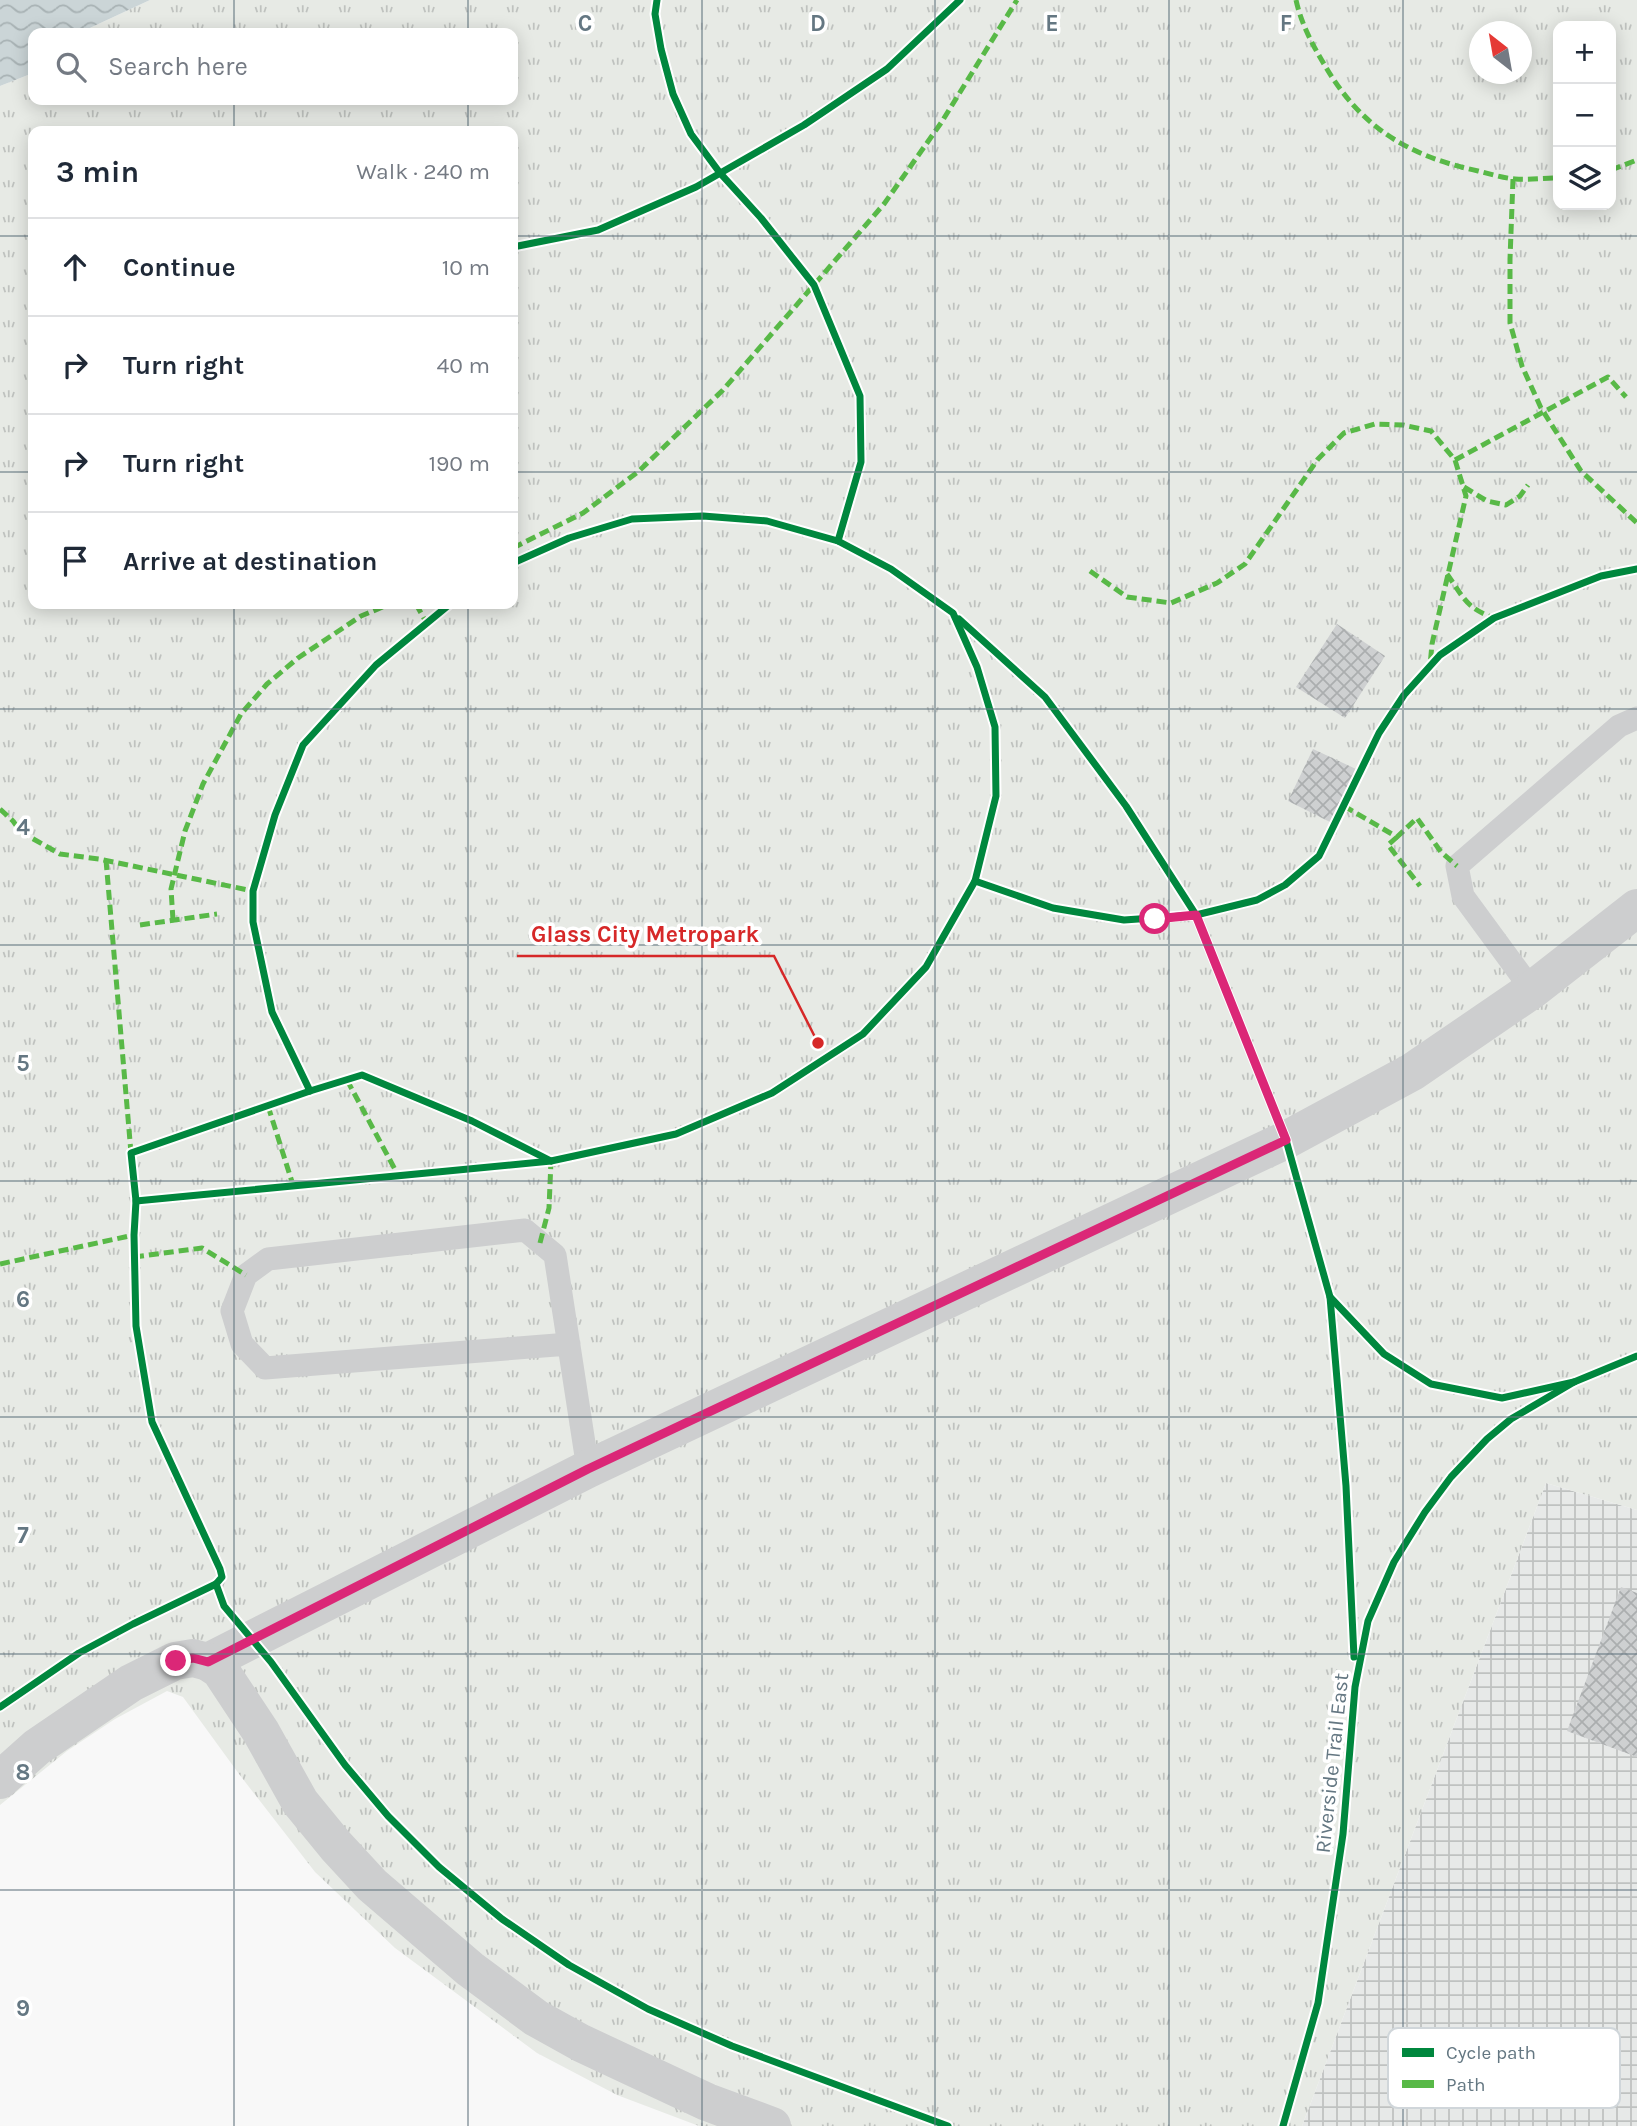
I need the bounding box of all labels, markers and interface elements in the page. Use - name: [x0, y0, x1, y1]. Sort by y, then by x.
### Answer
- text: C: [578, 10, 592, 37]
- text: D: [810, 10, 826, 37]
- text: E: [1045, 10, 1059, 37]
- text: F: [1280, 10, 1292, 37]
- north arrow: [1469, 21, 1532, 84]
- map controls: [1553, 21, 1616, 210]
- button: +: [1553, 21, 1616, 84]
- search box: [28, 28, 518, 105]
- icon: search: [52, 48, 90, 86]
- text: Search here: [108, 51, 248, 82]
- button: −: [1553, 84, 1616, 147]
- button: layers: [1553, 147, 1616, 210]
- text: 3 min: [56, 154, 139, 190]
- text: Walk · 240 m: [356, 158, 490, 185]
- icon: ahead: [56, 248, 94, 286]
- text: Continue: [123, 252, 235, 283]
- text: 10 m: [442, 254, 490, 281]
- icon: right: [56, 346, 94, 384]
- text: Turn right: [123, 350, 244, 381]
- text: 40 m: [437, 352, 490, 379]
- icon: right: [56, 444, 94, 482]
- text: Turn right: [123, 448, 244, 479]
- text: 190 m: [428, 450, 490, 477]
- icon: arrive: [56, 542, 94, 580]
- text: Arrive at destination: [123, 546, 377, 577]
- text: 4: [16, 814, 30, 841]
- route start: [1139, 903, 1170, 934]
- callout: Glass City Metropark: [517, 912, 774, 956]
- text: Glass City Metropark: [531, 921, 760, 948]
- text: 5: [16, 1050, 30, 1077]
- text: 6: [16, 1286, 30, 1313]
- text: 7: [17, 1522, 29, 1549]
- route end: [160, 1645, 191, 1676]
- street label: Riverside Trail East: [1311, 1672, 1353, 1854]
- text: 8: [16, 1759, 30, 1786]
- text: 9: [16, 1995, 30, 2022]
- legend: [1388, 2028, 1620, 2108]
- text: Cycle path: [1446, 2042, 1536, 2064]
- text: Path: [1446, 2074, 1486, 2096]

